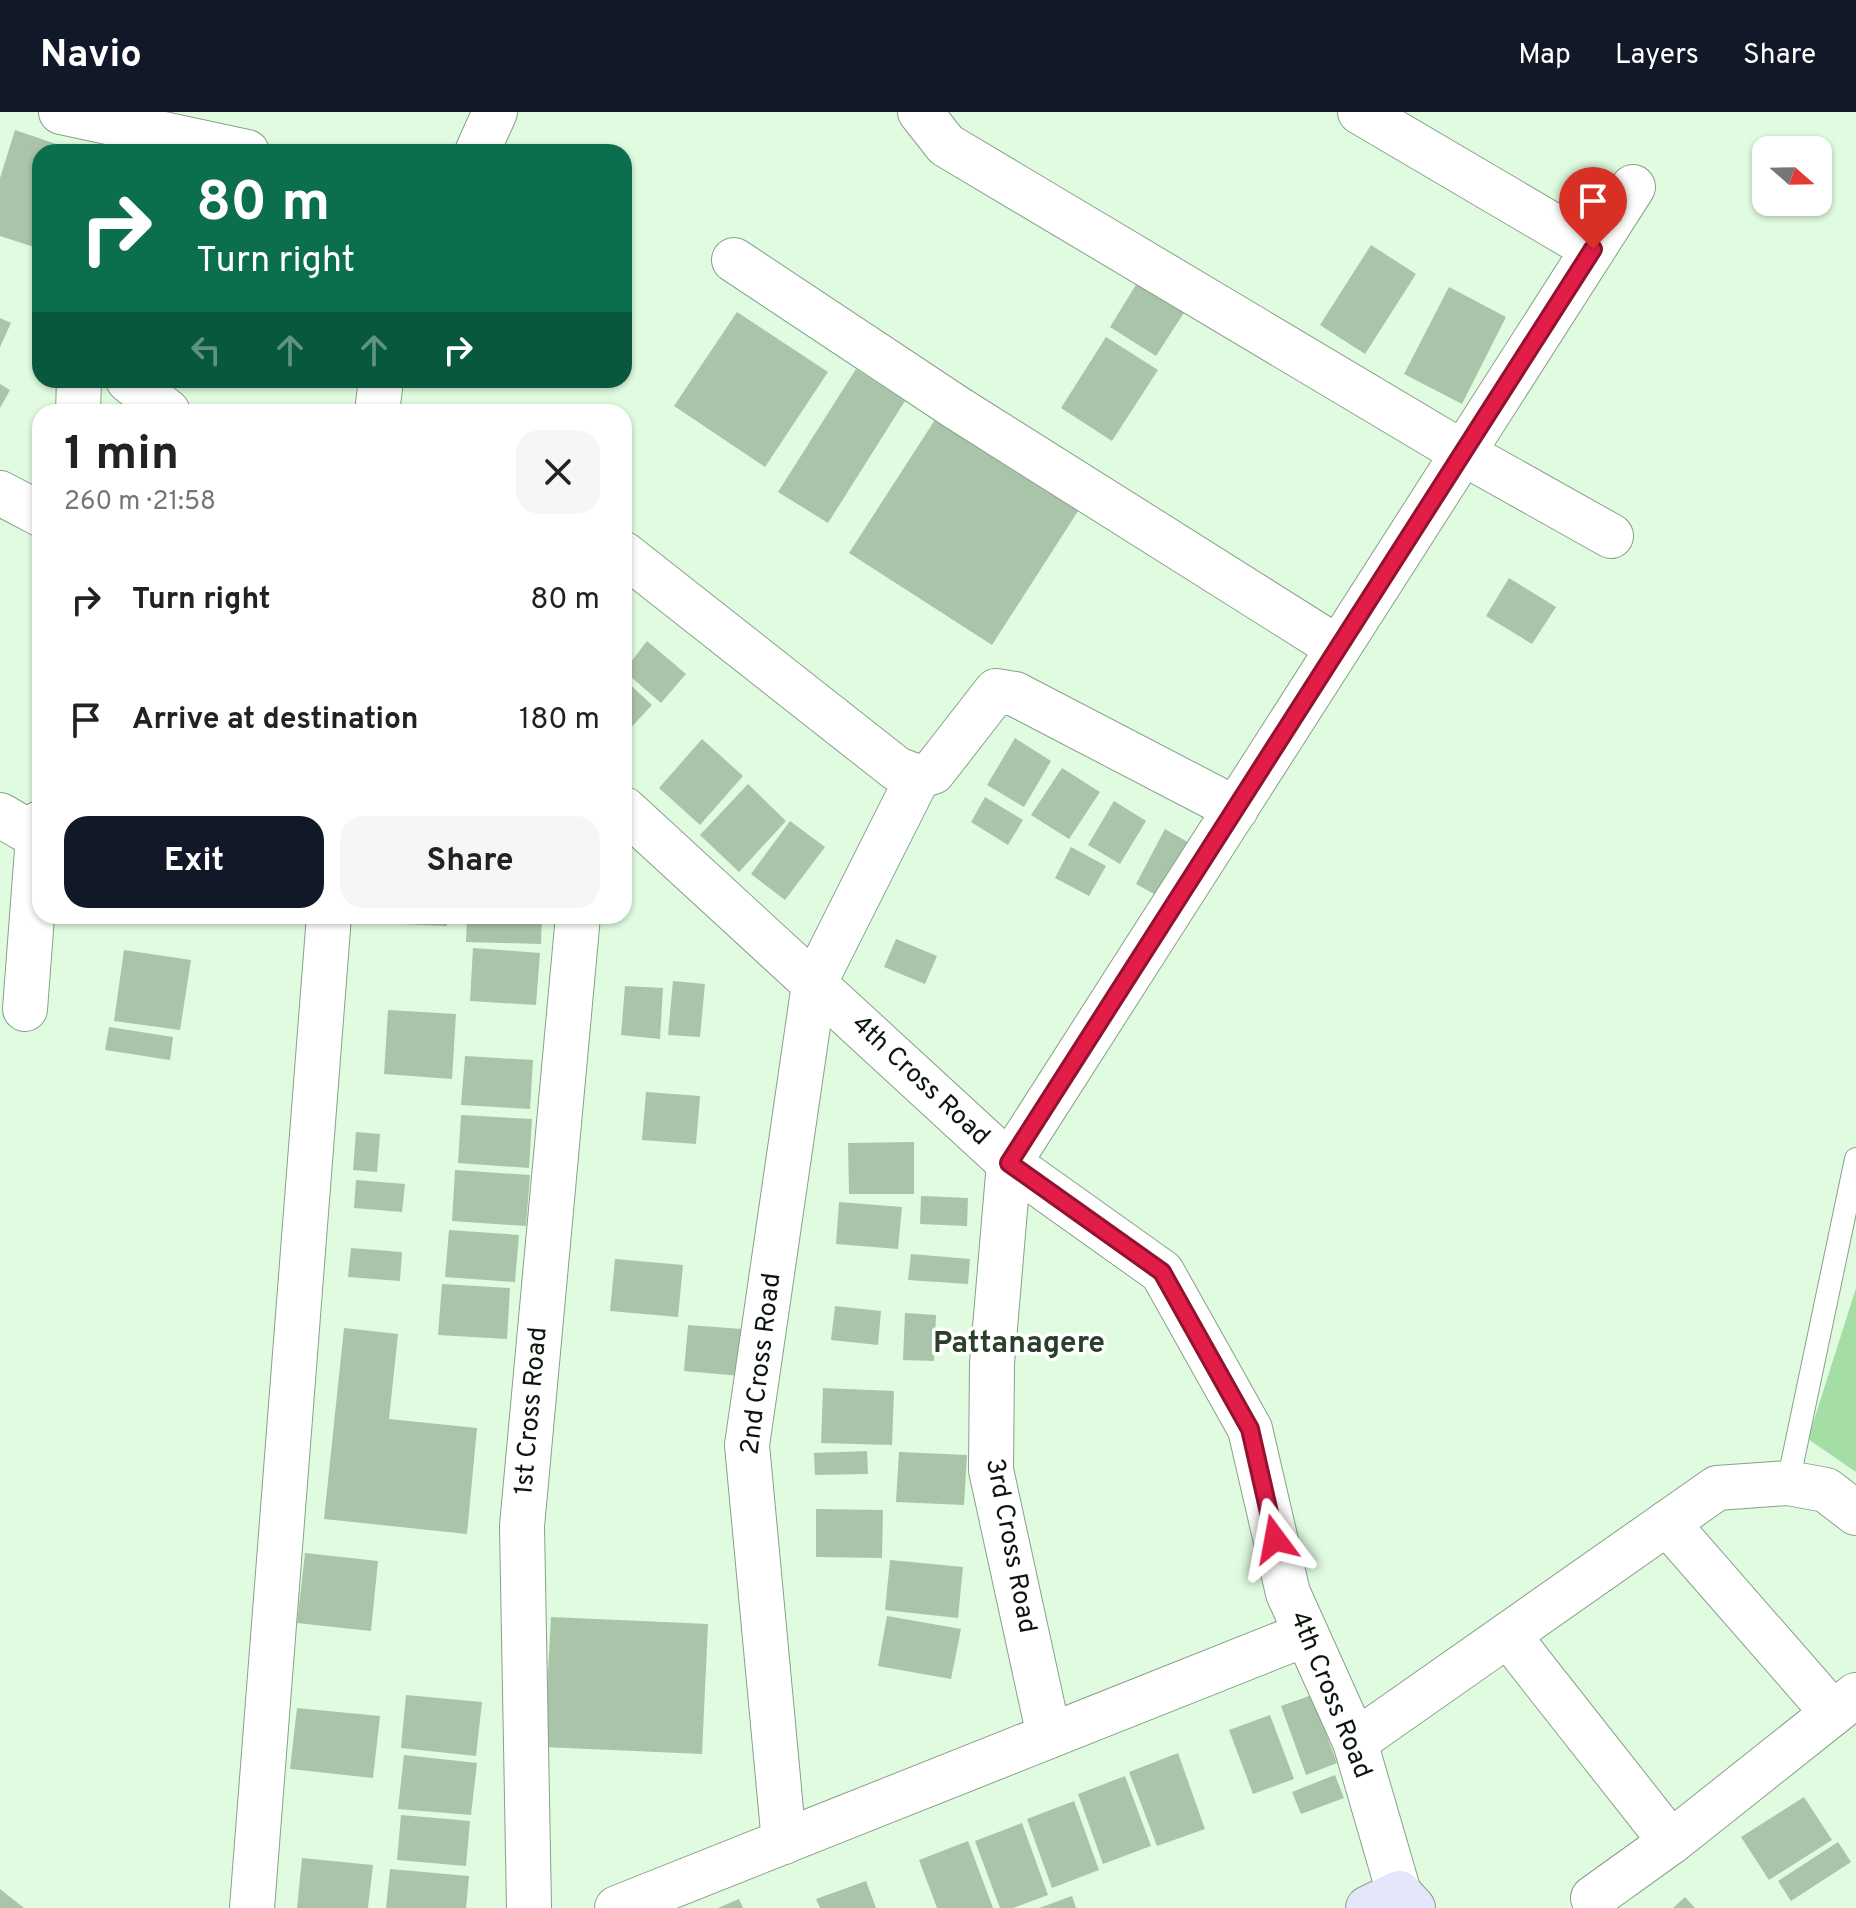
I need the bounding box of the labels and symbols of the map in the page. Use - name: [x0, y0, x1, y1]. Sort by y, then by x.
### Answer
- north arrow: [1752, 136, 1832, 216]
- pin: [1559, 167, 1627, 249]
- street label: 4th Cross Road: [844, 1008, 996, 1154]
- street label: 2nd Cross Road: [734, 1271, 790, 1457]
- street label: 1st Cross Road: [508, 1326, 556, 1496]
- district label: Pattanagere: [933, 1326, 1105, 1363]
- street label: 3rd Cross Road: [977, 1456, 1043, 1636]
- position arrow: [1233, 1497, 1317, 1581]
- street label: 4th Cross Road: [1281, 1607, 1379, 1783]

